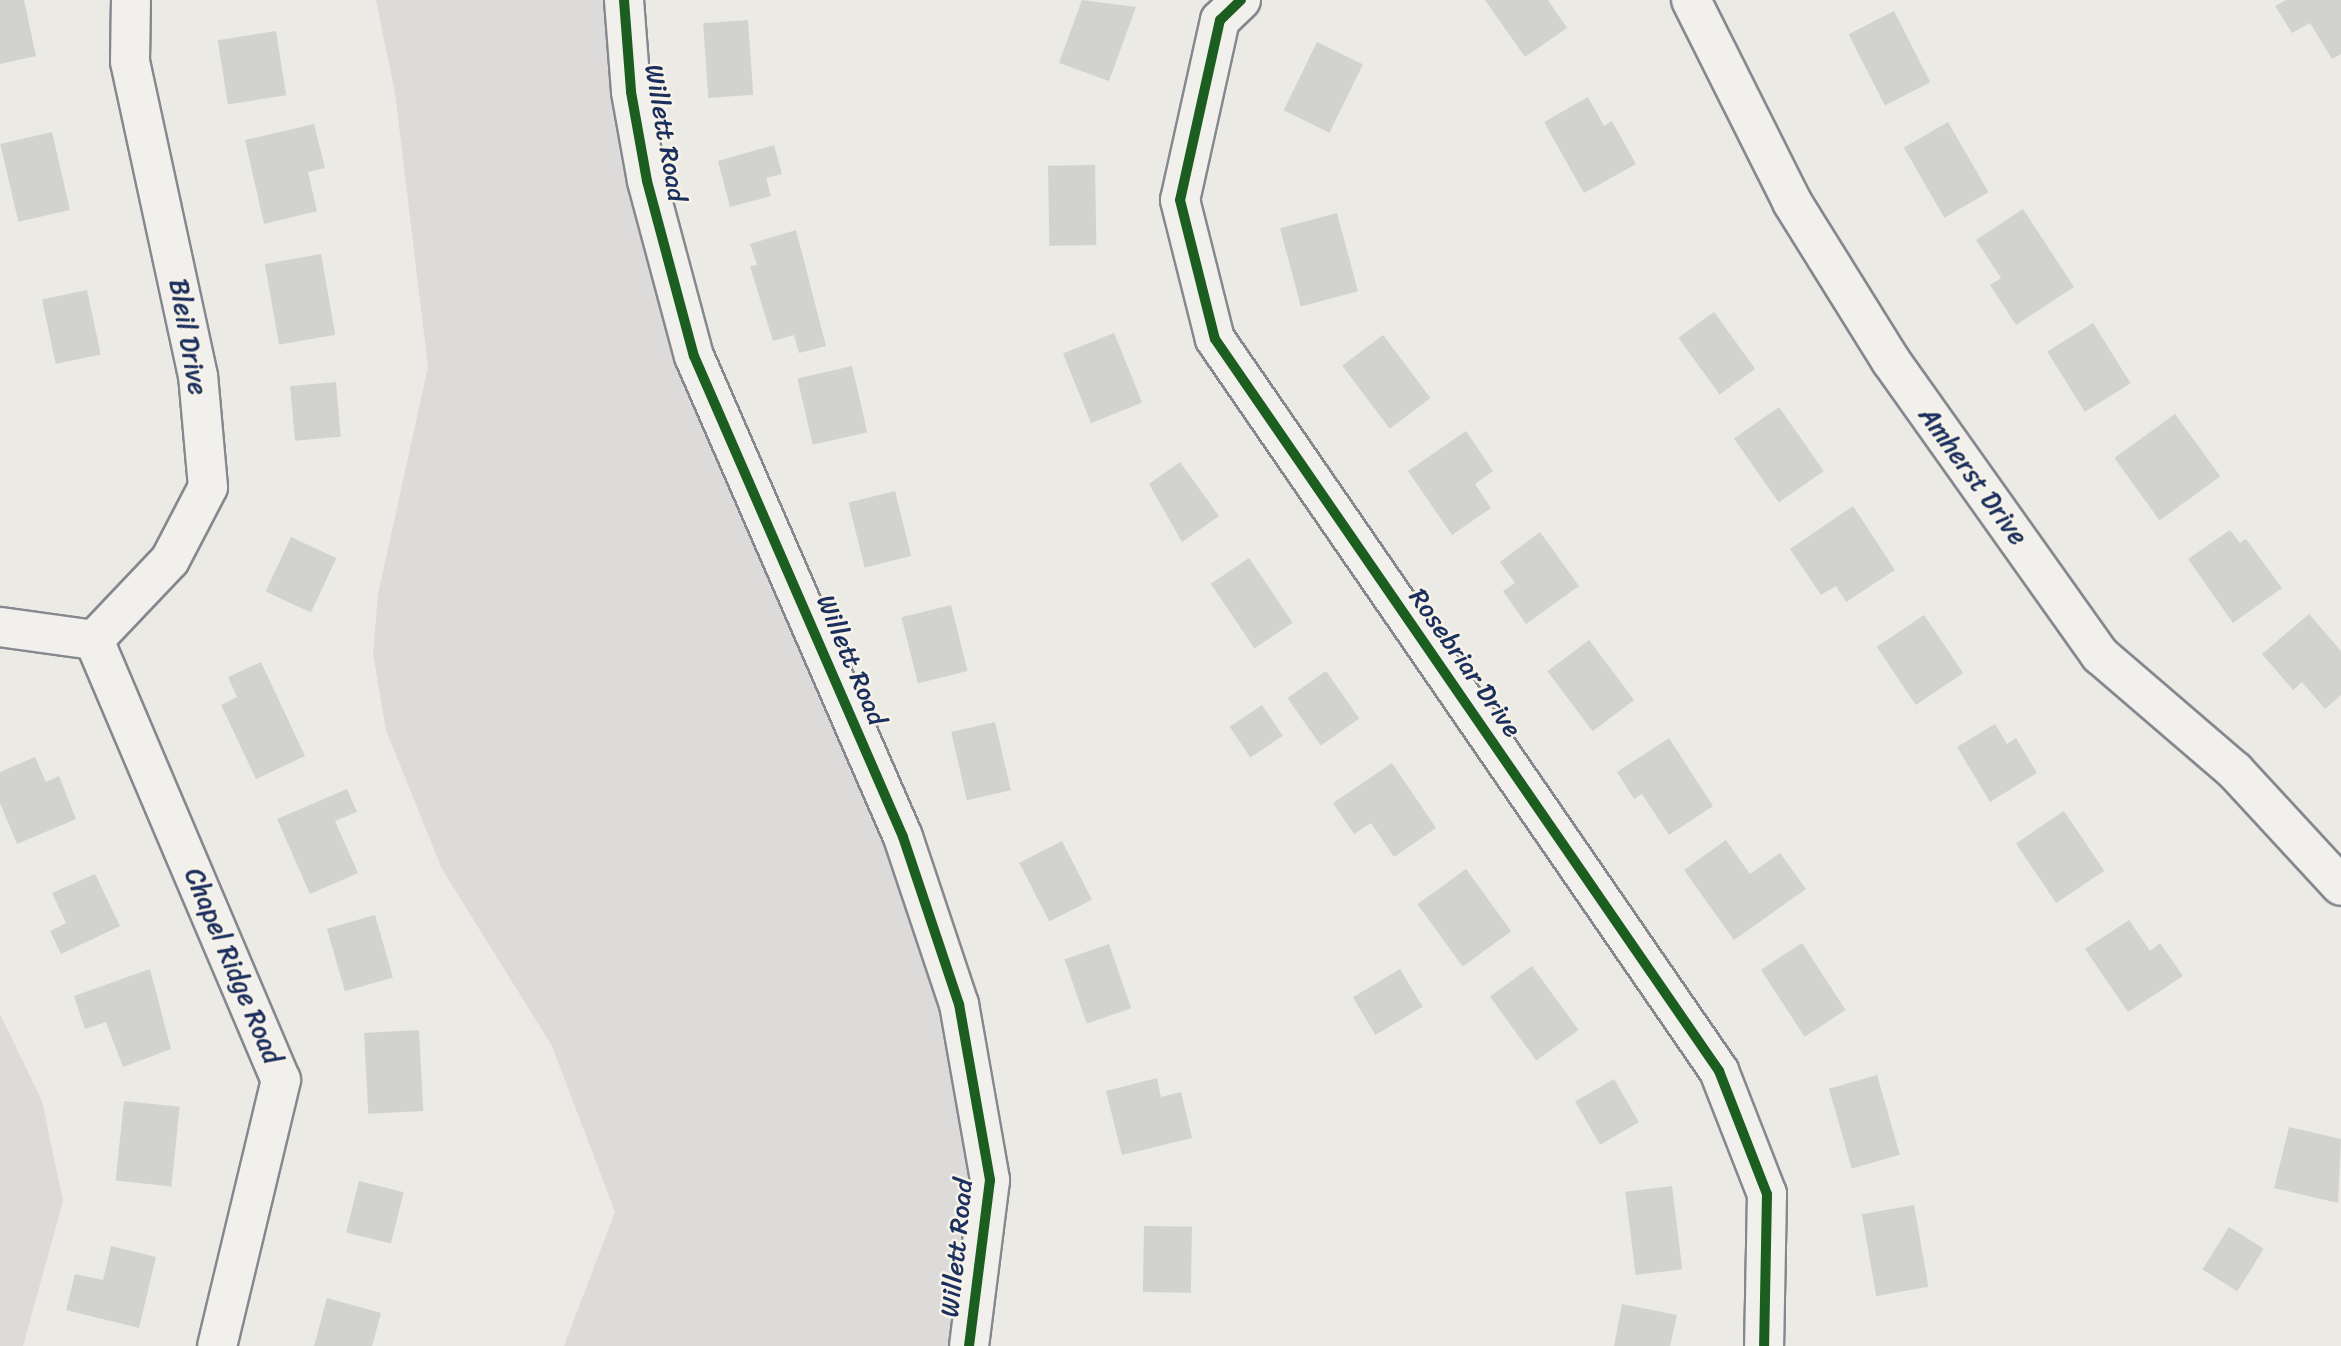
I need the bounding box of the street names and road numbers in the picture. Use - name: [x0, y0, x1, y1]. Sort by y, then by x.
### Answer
- street label: Willett Road: [638, 62, 692, 204]
- street label: Bleil Drive: [162, 277, 214, 397]
- street label: Amherst Drive: [1912, 401, 2034, 551]
- street label: Rosebriar Drive: [1402, 582, 1528, 744]
- street label: Willett Road: [809, 590, 893, 730]
- street label: Chapel Ridge Road: [178, 863, 288, 1069]
- street label: Willett Road: [934, 1177, 980, 1319]

